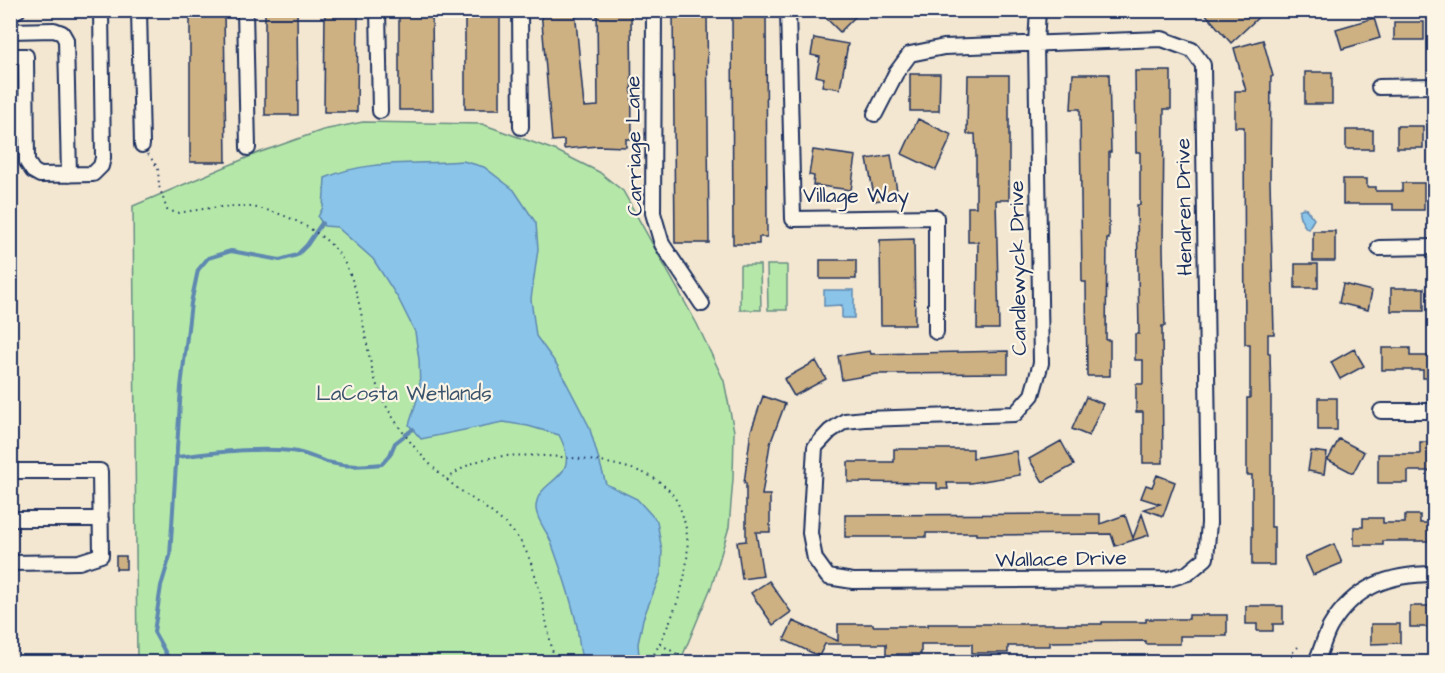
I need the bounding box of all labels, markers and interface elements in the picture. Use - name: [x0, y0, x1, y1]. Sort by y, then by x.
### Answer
- street label: Carriage Lane: [618, 76, 652, 216]
- street label: Hendren Drive: [1168, 138, 1200, 276]
- street label: Candlewyck Drive: [1002, 180, 1036, 356]
- street label: Village Way: [803, 181, 910, 212]
- park label: LaCosta Wetlands: [316, 379, 492, 408]
- street label: Wallace Drive: [995, 543, 1127, 575]

